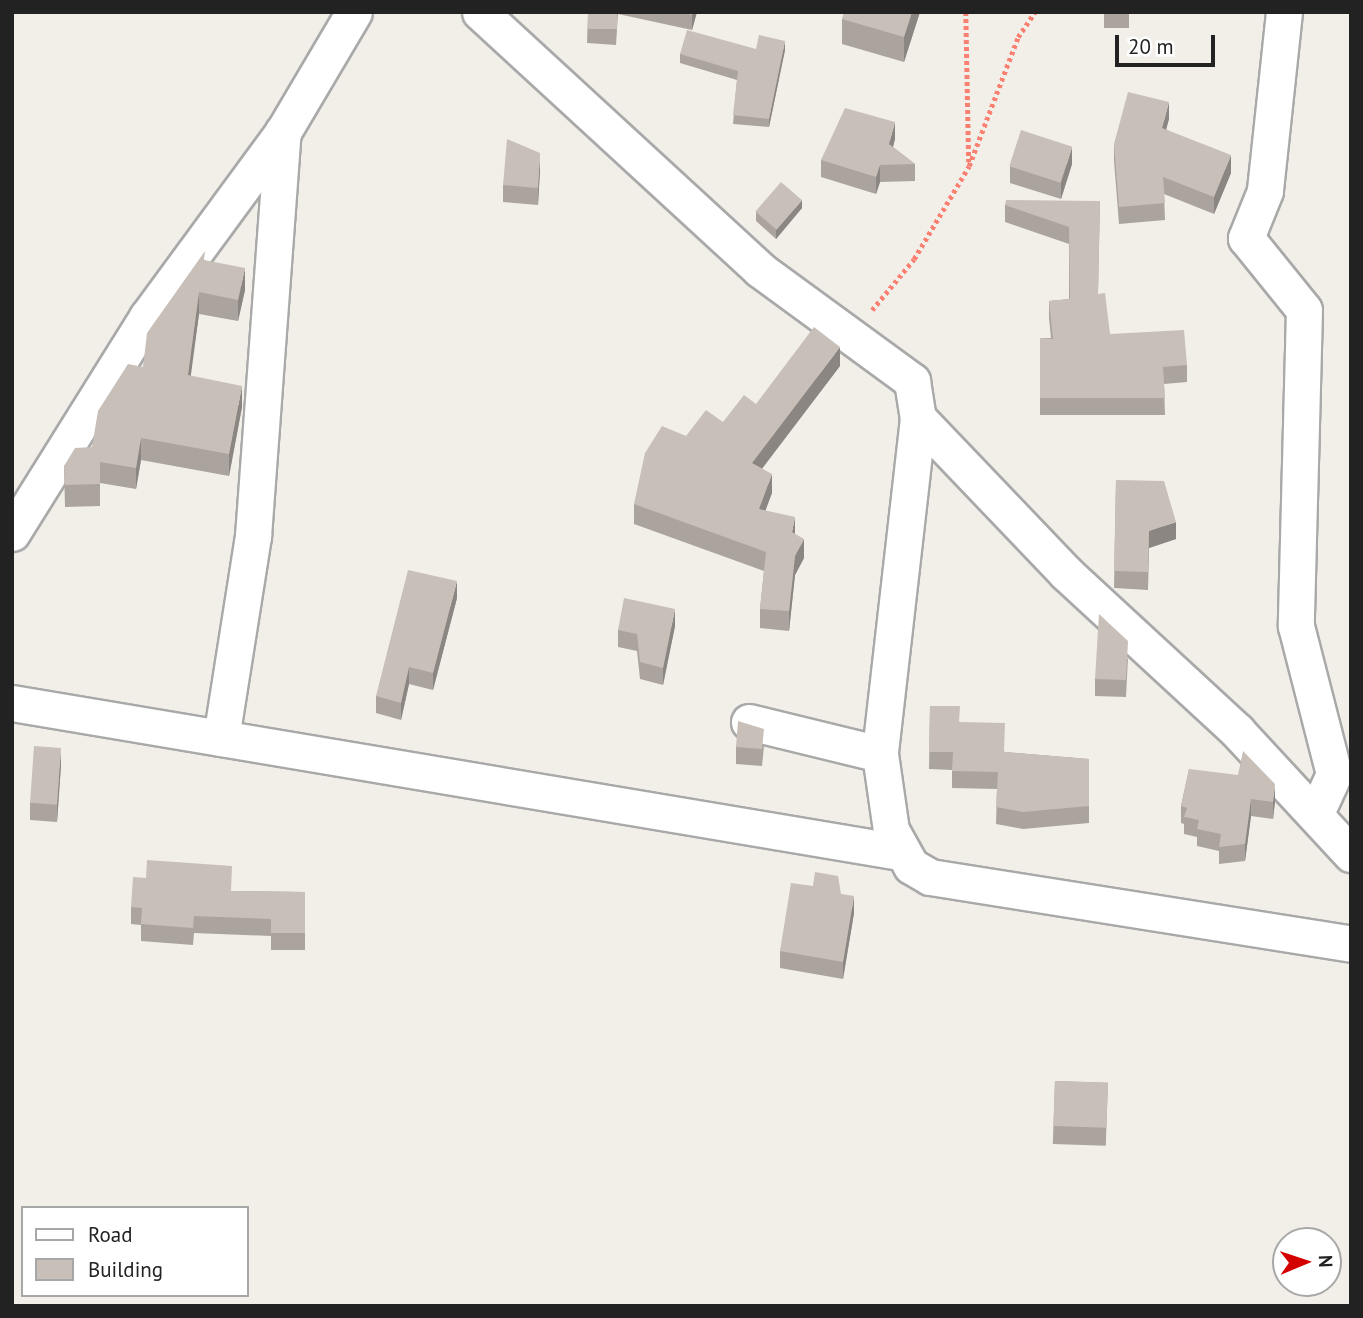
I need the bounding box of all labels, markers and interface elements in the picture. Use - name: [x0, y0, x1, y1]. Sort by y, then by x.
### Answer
- scale bar: [1118, 21, 1218, 65]
- text: 20 m: [1128, 33, 1174, 60]
- legend: [21, 1206, 248, 1297]
- text: Road: [88, 1221, 132, 1248]
- north arrow: [1272, 1227, 1342, 1297]
- text: N: [1314, 1255, 1338, 1268]
- text: Building: [88, 1256, 163, 1283]

